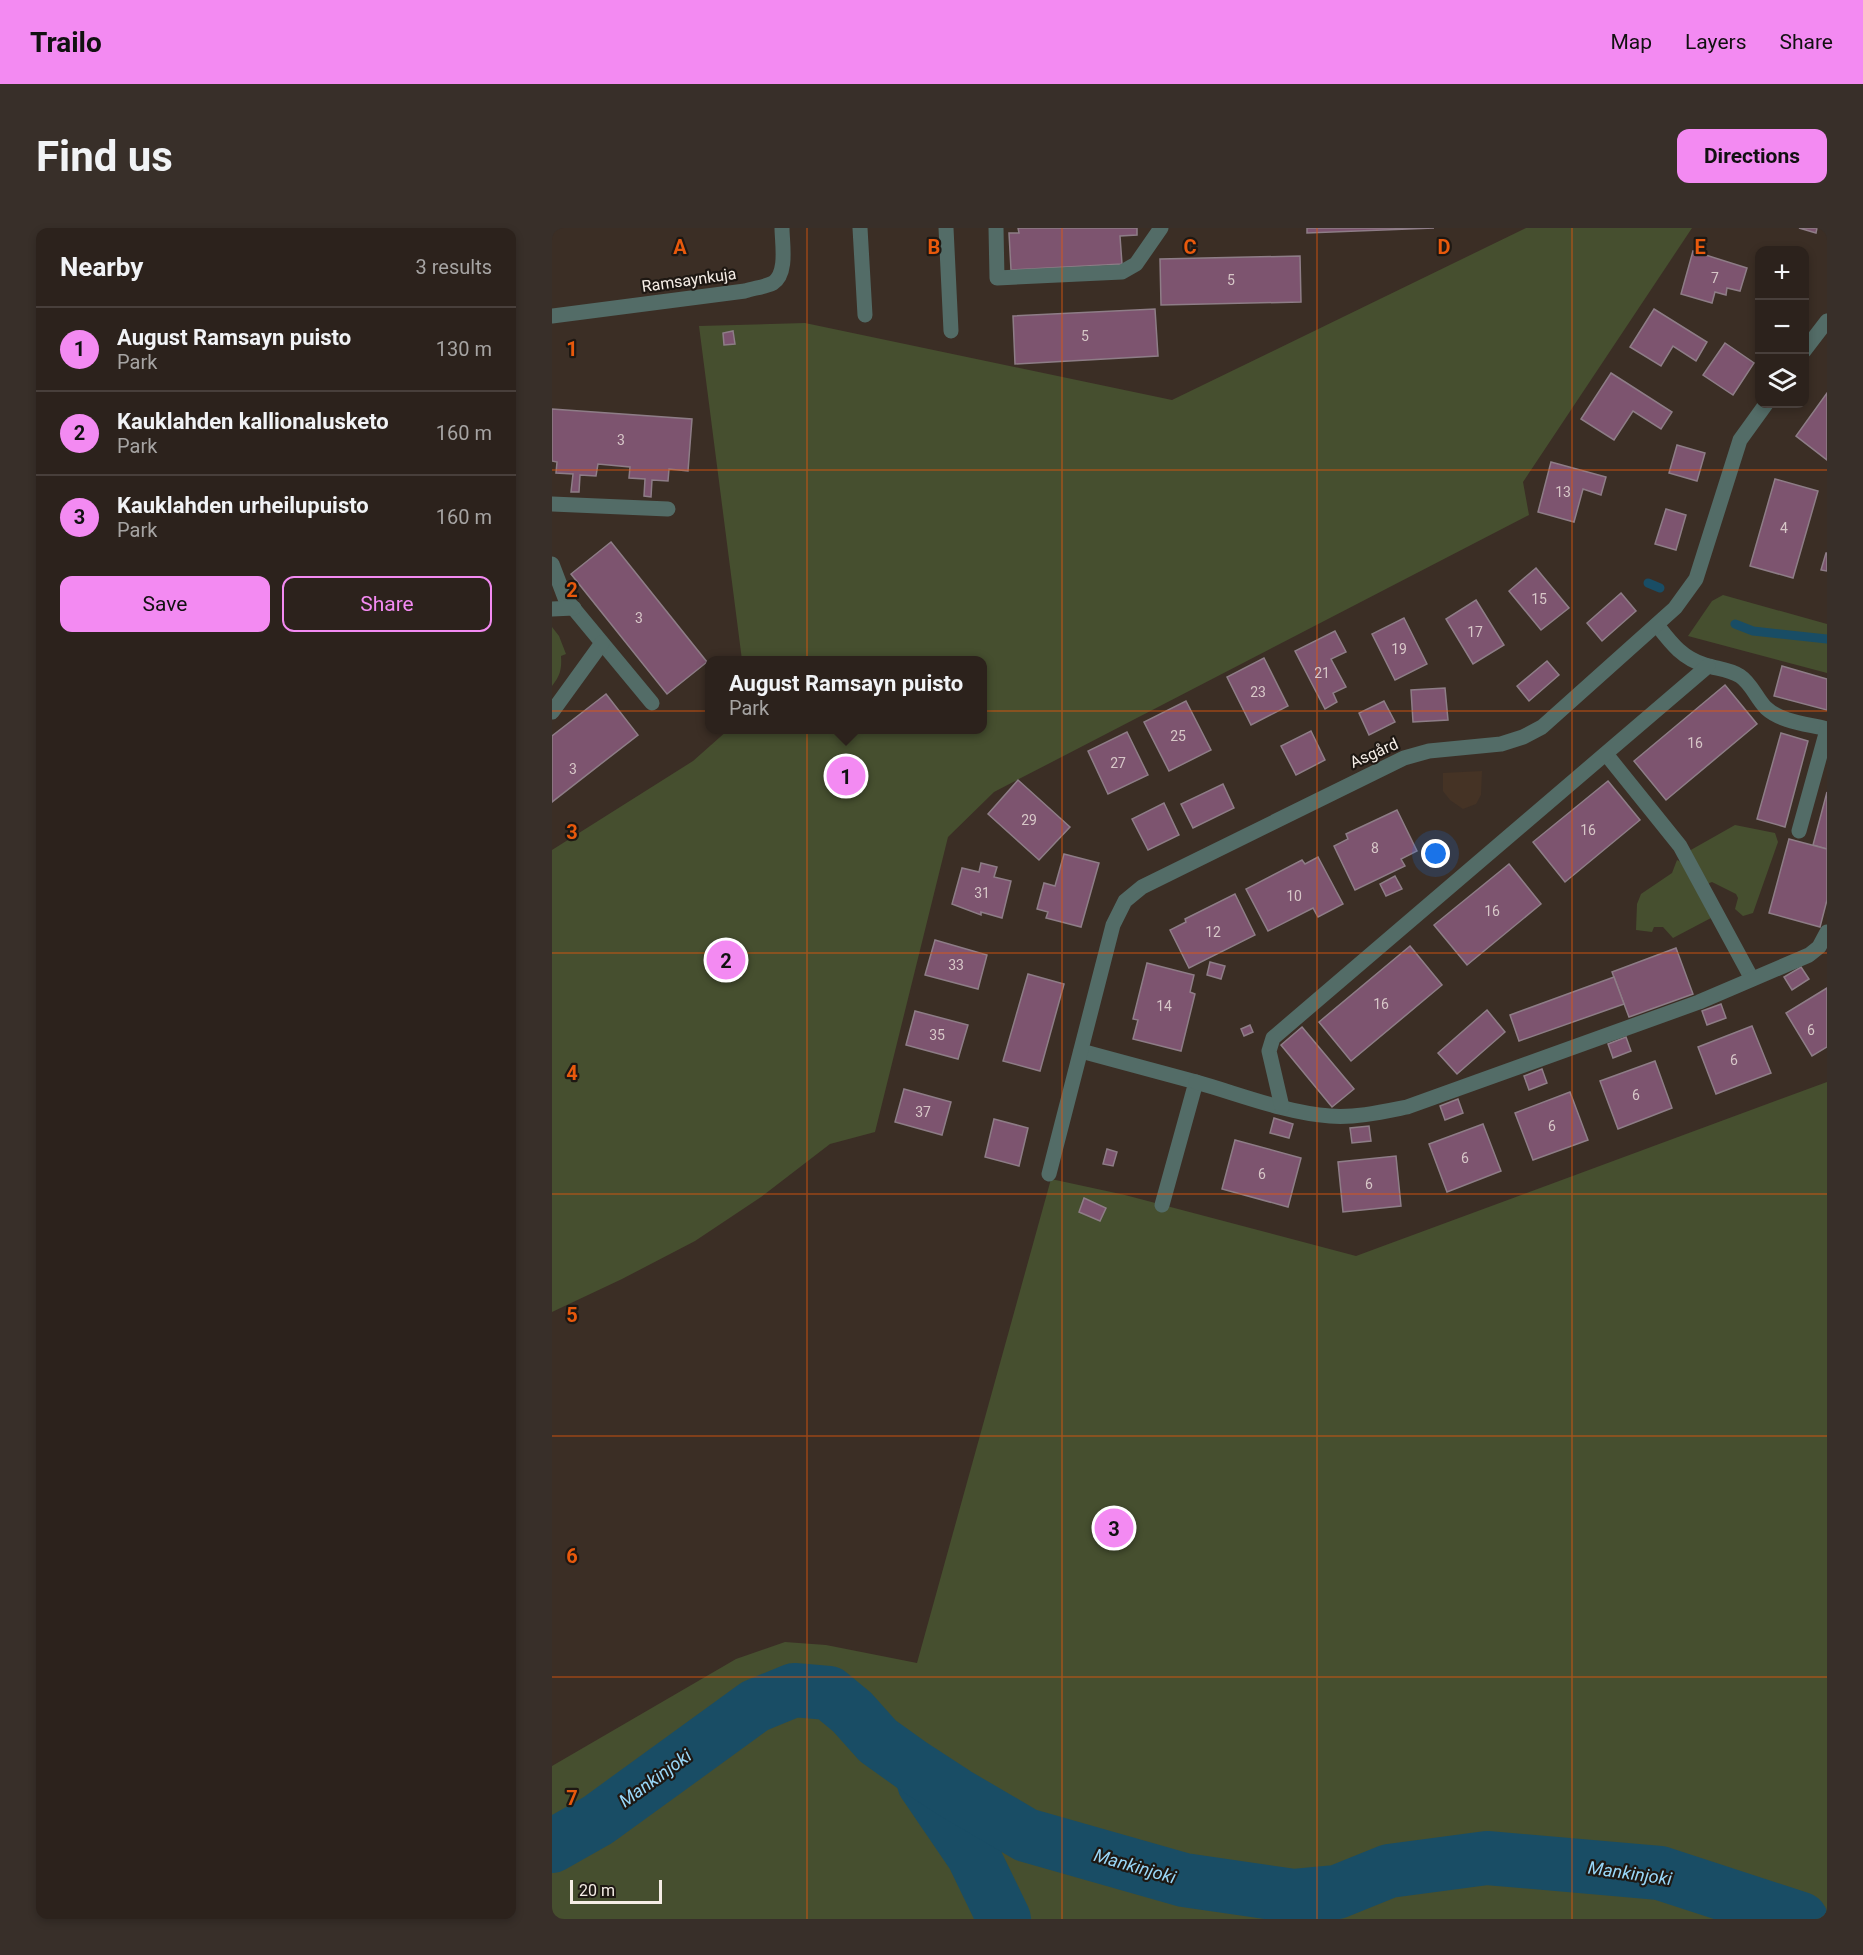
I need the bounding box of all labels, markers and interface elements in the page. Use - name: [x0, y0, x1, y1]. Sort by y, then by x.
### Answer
- text: Trailo: [30, 26, 102, 59]
- text: Map: [1610, 30, 1652, 54]
- text: Layers: [1685, 30, 1746, 54]
- text: Share: [1779, 30, 1833, 54]
- button: Directions: [1677, 129, 1827, 183]
- text: Find us: [36, 132, 173, 181]
- text: A: [673, 235, 687, 259]
- text: B: [928, 235, 940, 259]
- text: C: [1183, 235, 1197, 259]
- text: D: [1438, 235, 1451, 259]
- text: E: [1694, 235, 1706, 259]
- map controls: [1755, 246, 1809, 408]
- button: +: [1755, 246, 1809, 300]
- text: Nearby: [60, 252, 143, 282]
- text: 3 results: [416, 255, 492, 279]
- street label: Ramsaynkuja: [640, 264, 738, 296]
- house number: 7: [1711, 270, 1719, 286]
- house number: 5: [1227, 272, 1235, 288]
- button: −: [1755, 300, 1809, 354]
- text: August Ramsayn puisto: [117, 325, 351, 350]
- house number: 5: [1081, 328, 1089, 344]
- text: 1: [74, 337, 85, 361]
- text: 130 m: [436, 337, 492, 361]
- text: 1: [566, 337, 578, 361]
- text: Park: [117, 350, 157, 374]
- button: layers: [1755, 354, 1809, 408]
- text: Kauklahden kallionalusketo: [117, 409, 389, 434]
- text: 2: [74, 421, 85, 445]
- text: 160 m: [436, 421, 492, 445]
- house number: 3: [617, 432, 625, 448]
- text: Park: [117, 434, 157, 458]
- house number: 13: [1555, 484, 1571, 500]
- text: Kauklahden urheilupuisto: [117, 493, 369, 518]
- text: 3: [74, 505, 85, 529]
- text: 160 m: [436, 505, 492, 529]
- text: Park: [117, 518, 157, 542]
- house number: 4: [1780, 520, 1788, 536]
- button: Save: [60, 576, 270, 632]
- button: Share: [282, 576, 492, 632]
- text: 2: [566, 578, 578, 602]
- house number: 15: [1531, 591, 1547, 607]
- house number: 3: [635, 610, 643, 626]
- house number: 17: [1467, 624, 1483, 640]
- house number: 19: [1391, 641, 1407, 657]
- popup: [705, 656, 987, 734]
- house number: 21: [1314, 665, 1330, 681]
- text: August Ramsayn puisto: [729, 671, 963, 696]
- house number: 23: [1250, 684, 1266, 700]
- text: Park: [729, 696, 769, 720]
- house number: 25: [1170, 728, 1186, 744]
- street label: Asgård: [1347, 734, 1401, 772]
- house number: 16: [1687, 735, 1703, 751]
- pin: 1: [826, 754, 866, 798]
- house number: 27: [1110, 755, 1126, 771]
- house number: 3: [569, 761, 577, 777]
- house number: 29: [1021, 812, 1037, 828]
- text: 3: [566, 820, 578, 844]
- house number: 16: [1580, 822, 1596, 838]
- your location: [1421, 839, 1450, 868]
- house number: 8: [1371, 840, 1379, 856]
- house number: 31: [974, 885, 990, 901]
- house number: 10: [1286, 888, 1302, 904]
- house number: 16: [1484, 903, 1500, 919]
- house number: 12: [1205, 924, 1221, 940]
- pin: 2: [706, 938, 746, 982]
- house number: 33: [948, 957, 964, 973]
- house number: 16: [1373, 996, 1389, 1012]
- house number: 14: [1156, 998, 1172, 1014]
- house number: 6: [1807, 1022, 1815, 1038]
- house number: 35: [929, 1027, 945, 1043]
- house number: 6: [1730, 1052, 1738, 1068]
- text: 4: [566, 1061, 578, 1085]
- house number: 6: [1632, 1087, 1640, 1103]
- house number: 37: [915, 1104, 931, 1120]
- house number: 6: [1548, 1118, 1556, 1134]
- house number: 6: [1461, 1150, 1469, 1166]
- house number: 6: [1258, 1166, 1266, 1182]
- house number: 6: [1365, 1176, 1373, 1192]
- text: 5: [566, 1303, 578, 1327]
- pin: 3: [1094, 1506, 1134, 1550]
- text: 6: [566, 1544, 578, 1568]
- water label: Mankinjoki: [615, 1744, 696, 1811]
- text: 7: [566, 1786, 578, 1810]
- water label: Mankinjoki: [1092, 1844, 1179, 1888]
- water label: Mankinjoki: [1587, 1857, 1674, 1889]
- scale bar: [570, 1877, 662, 1904]
- text: 20 m: [579, 1881, 615, 1900]

